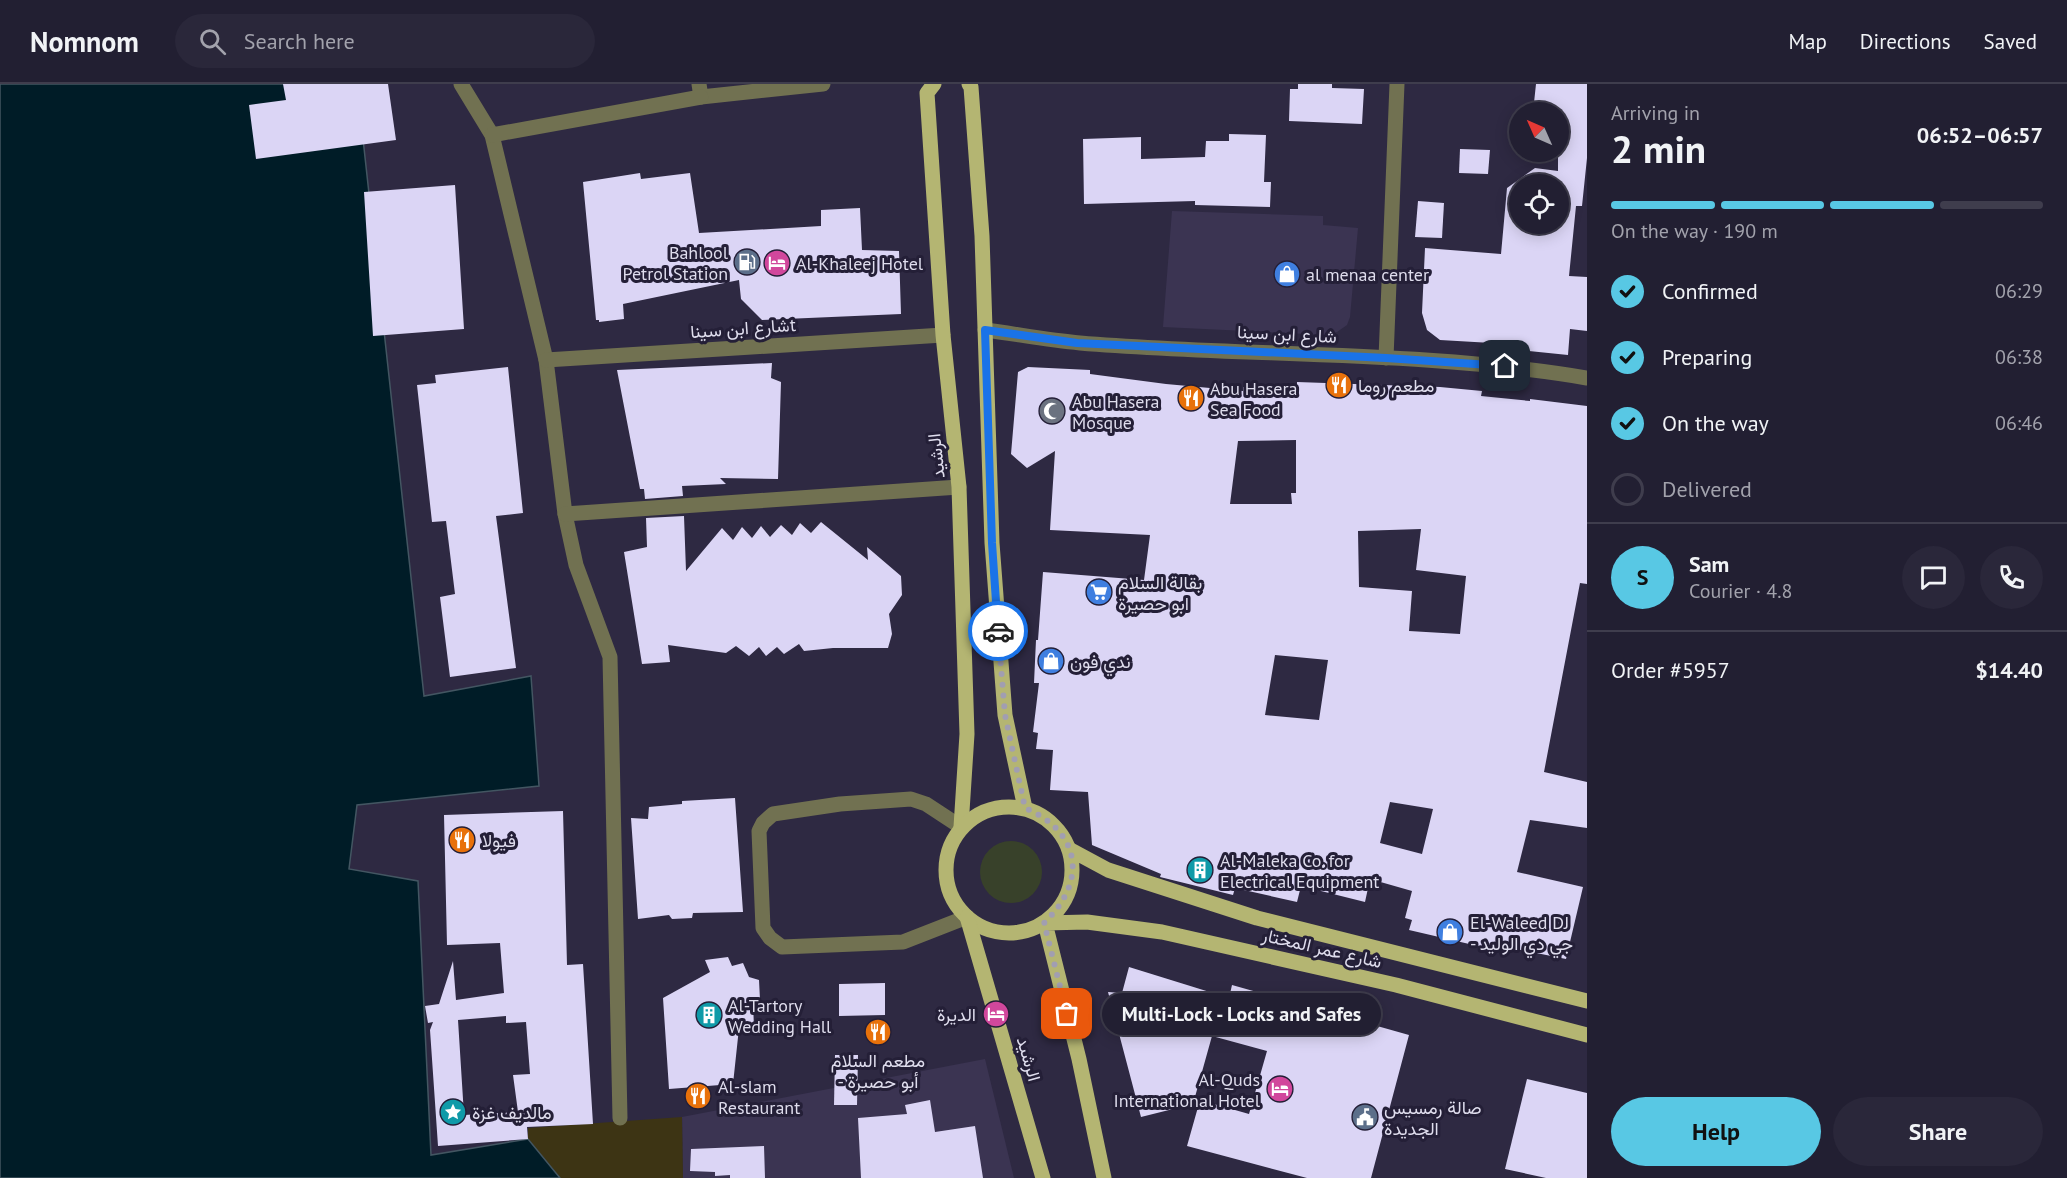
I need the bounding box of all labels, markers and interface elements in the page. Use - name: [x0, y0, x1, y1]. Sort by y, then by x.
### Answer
- search box: [175, 14, 595, 68]
- text: Nomnom: [30, 23, 139, 60]
- icon: search: [196, 25, 229, 58]
- text: Search here: [244, 27, 355, 55]
- text: Map: [1788, 28, 1827, 55]
- text: Directions: [1860, 28, 1951, 55]
- text: Saved: [1984, 28, 2037, 55]
- text: Arriving in: [1611, 100, 1700, 126]
- north arrow: [1509, 102, 1569, 162]
- map controls: [1509, 102, 1569, 234]
- text: 06:52–06:57: [1917, 121, 2043, 149]
- text: 2 min: [1611, 123, 1706, 174]
- button: locate: [1509, 174, 1569, 234]
- text: On the way · 190 m: [1611, 218, 1778, 244]
- place label: Bahlool Petrol Station: [623, 241, 729, 285]
- fuel station icon: Bahlool Petrol Station: [732, 247, 762, 277]
- hotel icon: Al-Khaleej Hotel: [762, 248, 792, 278]
- place label: Al-Khaleej Hotel: [796, 252, 924, 275]
- shop icon: al menaa center: [1272, 259, 1302, 289]
- place label: al menaa center: [1306, 263, 1429, 286]
- icon: check: [1611, 275, 1644, 308]
- text: Confirmed: [1662, 277, 1758, 305]
- text: 06:29: [1995, 278, 2043, 304]
- street label: شارع ابن سيناt: [689, 313, 797, 344]
- street label: شارع ابن سينا: [1237, 320, 1337, 349]
- pin: [1479, 340, 1530, 391]
- icon: check: [1611, 341, 1644, 374]
- text: Preparing: [1662, 343, 1752, 371]
- text: 06:38: [1995, 344, 2043, 370]
- icon: home: [1488, 349, 1521, 382]
- restaurant icon: مطعم روما: [1324, 370, 1354, 400]
- place label: مطعم روما: [1358, 374, 1434, 398]
- place label: Abu Hasera Sea Food: [1210, 377, 1298, 421]
- restaurant icon: Abu Hasera Sea Food: [1176, 383, 1206, 413]
- place label: Abu Hasera Mosque: [1072, 390, 1160, 434]
- mosque icon: Abu Hasera Mosque: [1037, 396, 1067, 426]
- icon: check: [1611, 407, 1644, 440]
- text: On the way: [1662, 409, 1769, 437]
- text: 06:46: [1995, 410, 2043, 436]
- street label: الرشيد: [922, 432, 950, 480]
- text: Delivered: [1662, 475, 1752, 503]
- button: chat: [1902, 546, 1965, 609]
- button: phone: [1980, 546, 2043, 609]
- text: Sam: [1689, 550, 1729, 578]
- text: S: [1637, 563, 1648, 591]
- place label: بقالة السلام ابو حصيرة: [1118, 571, 1202, 615]
- supermarket icon: بقالة السلام ابو حصيرة: [1084, 577, 1114, 607]
- text: Courier · 4.8: [1689, 578, 1792, 604]
- courier: [968, 601, 1028, 661]
- icon: car: [982, 615, 1015, 648]
- shop icon: ندي فون: [1036, 646, 1066, 676]
- place label: ندي فون: [1070, 650, 1131, 677]
- text: Order #5957: [1611, 656, 1730, 684]
- text: $14.40: [1975, 656, 2043, 684]
- restaurant icon: فيولا: [447, 825, 477, 855]
- place label: فيولا: [482, 829, 516, 852]
- place label: Al-Maleka Co. for Electrical Equipment: [1220, 849, 1379, 893]
- building icon: Al-Maleka Co. for Electrical Equipment: [1185, 855, 1215, 885]
- place label: El-Waleed DJ - جي دي الوليد: [1470, 911, 1573, 959]
- shop icon: El-Waleed DJ - جي دي الوليد: [1435, 917, 1465, 947]
- street label: شارع عمر المختار: [1259, 923, 1384, 974]
- pin: [1041, 988, 1092, 1039]
- callout: Multi-Lock - Locks and Safes: [1103, 993, 1382, 1035]
- place label: Al-Tartory Wedding Hall: [728, 994, 832, 1038]
- icon: bag: [1050, 997, 1083, 1030]
- hotel icon: الديرة: [981, 999, 1011, 1029]
- building icon: Al-Tartory Wedding Hall: [694, 1000, 724, 1030]
- text: Multi-Lock - Locks and Safes: [1122, 1001, 1361, 1027]
- place label: الديرة: [937, 1003, 976, 1026]
- restaurant icon: مطعم السلام - أبو حصيرة: [863, 1017, 893, 1047]
- street label: الرشيد: [1012, 1034, 1046, 1084]
- place label: مطعم السلام - أبو حصيرة: [831, 1049, 925, 1093]
- place label: Al-Quds International Hotel: [1114, 1068, 1261, 1112]
- hotel icon: Al-Quds International Hotel: [1265, 1074, 1295, 1104]
- place label: Al-slam Restaurant: [718, 1075, 800, 1119]
- restaurant icon: Al-slam Restaurant: [683, 1081, 713, 1111]
- place label: صالة رمسيس الجديدة: [1384, 1096, 1481, 1140]
- place icon: مالديف غزة: [438, 1097, 468, 1127]
- button: Help: [1611, 1097, 1821, 1166]
- button: Share: [1833, 1097, 2043, 1166]
- place label: مالديف غزة: [472, 1101, 552, 1124]
- public building icon: صالة رمسيس الجديدة: [1350, 1102, 1380, 1132]

